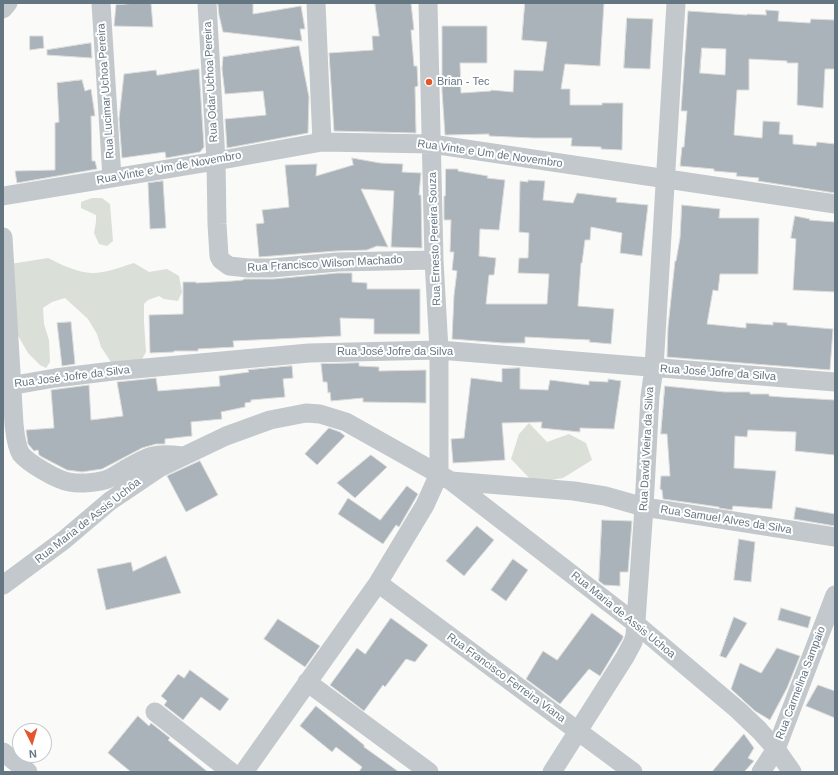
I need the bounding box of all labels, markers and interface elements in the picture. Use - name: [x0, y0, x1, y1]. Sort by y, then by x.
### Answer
- street label: Rua Odar Uchoa Pereira: [201, 21, 221, 143]
- street label: Rua Lucimar Uchoa Pereira: [95, 23, 117, 159]
- place label: Brian - Tec: [437, 75, 490, 89]
- marker: Brian - Tec: [424, 77, 434, 87]
- street label: Rua Vinte e Um de Novembro: [417, 137, 563, 171]
- street label: Rua Vinte e Um de Novembro: [96, 149, 242, 187]
- street label: Rua Ernesto Pereira Souza: [426, 172, 444, 306]
- street label: Rua Francisco Wilson Machado: [247, 253, 403, 275]
- street label: Rua José Jofre da Silva: [337, 345, 453, 359]
- street label: Rua José Jofre da Silva: [660, 362, 776, 384]
- street label: Rua José Jofre da Silva: [14, 363, 130, 391]
- street label: Rua David Vieira da Silva: [637, 386, 657, 512]
- street label: Rua Maria de Assis Uchôa: [33, 476, 143, 566]
- street label: Rua Samuel Alves da Silva: [659, 503, 793, 537]
- street label: Rua Maria de Assis Uchoa: [568, 569, 678, 661]
- street label: Rua Carmelina Sampaio: [773, 625, 829, 741]
- street label: Rua Francisco Ferreira Viana: [444, 630, 568, 726]
- north arrow: [12, 723, 52, 763]
- text: N: [28, 748, 37, 760]

